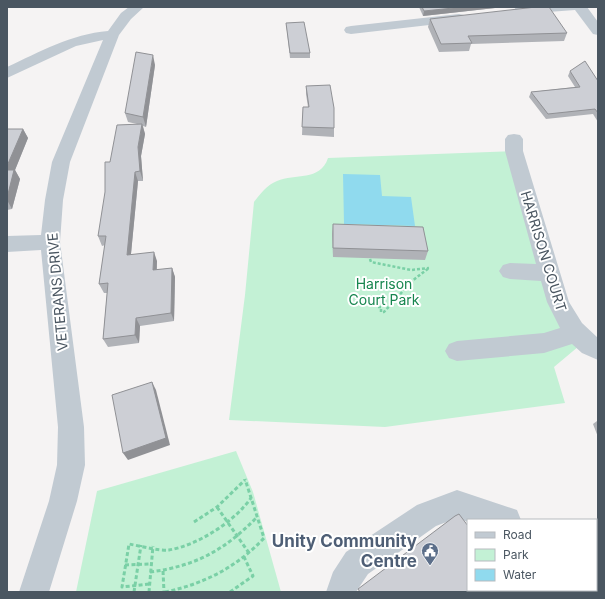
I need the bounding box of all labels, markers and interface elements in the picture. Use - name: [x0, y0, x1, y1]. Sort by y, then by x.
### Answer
- street label: HARRISON COURT: [518, 189, 570, 313]
- street label: VETERANS DRIVE: [43, 232, 71, 352]
- park label: Harrison Court Park: [349, 275, 420, 308]
- legend: [467, 519, 597, 591]
- text: Road: [503, 527, 532, 542]
- place label: Unity Community Centre: [272, 531, 417, 571]
- public building icon: Unity Community Centre: [420, 541, 440, 566]
- text: Park: [503, 547, 529, 562]
- text: Water: [503, 567, 537, 582]

